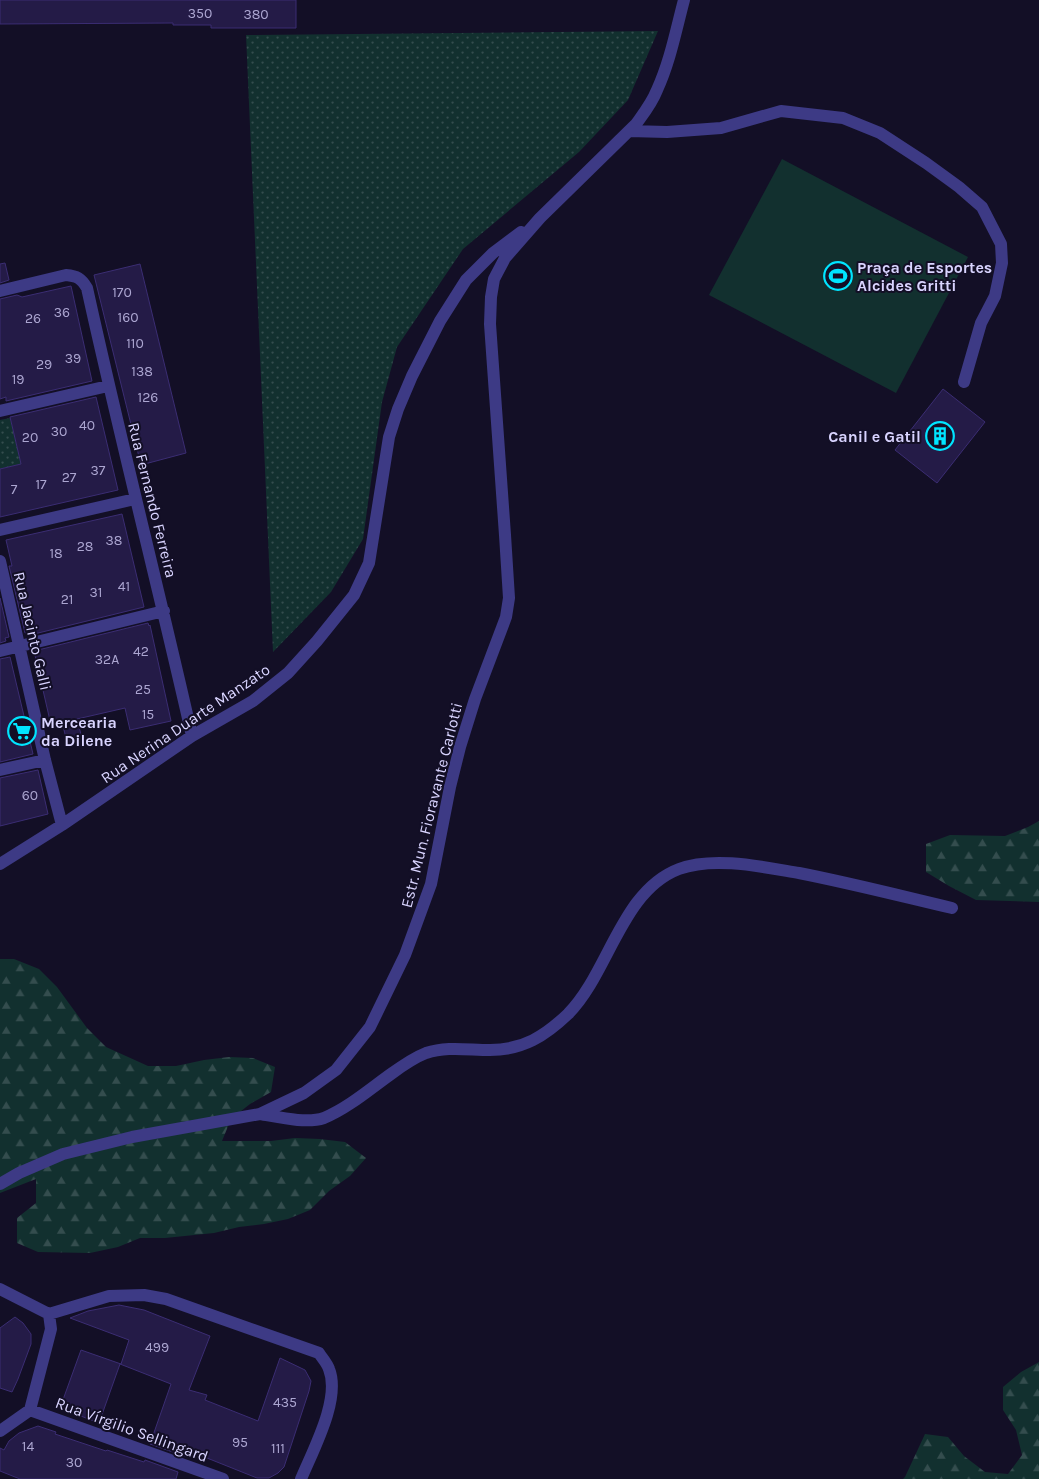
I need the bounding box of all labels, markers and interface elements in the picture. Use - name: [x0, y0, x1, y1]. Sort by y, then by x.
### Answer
- house number: 350: [188, 5, 212, 22]
- house number: 380: [243, 6, 269, 23]
- place label: Praça de Esportes Alcides Gritti: [857, 258, 992, 295]
- sports icon: Praça de Esportes Alcides Gritti: [823, 261, 853, 291]
- house number: 170: [112, 284, 132, 301]
- house number: 36: [54, 304, 70, 321]
- house number: 160: [118, 309, 138, 326]
- house number: 26: [25, 310, 41, 327]
- house number: 110: [126, 335, 144, 352]
- house number: 39: [65, 350, 81, 367]
- house number: 29: [36, 356, 52, 373]
- house number: 138: [131, 363, 153, 380]
- house number: 19: [12, 371, 24, 388]
- house number: 126: [138, 389, 158, 406]
- house number: 40: [79, 417, 95, 434]
- street label: Rua Fernando Ferreira: [124, 420, 181, 580]
- building icon: Canil e Gatil: [925, 421, 955, 451]
- house number: 30: [51, 423, 67, 440]
- place label: Canil e Gatil: [828, 427, 921, 446]
- house number: 20: [22, 429, 38, 446]
- house number: 37: [91, 462, 106, 479]
- house number: 27: [62, 469, 77, 486]
- house number: 17: [35, 476, 47, 493]
- house number: 7: [11, 481, 18, 498]
- house number: 38: [106, 532, 122, 549]
- house number: 28: [77, 538, 93, 555]
- house number: 18: [49, 545, 63, 562]
- street label: Rua Jacinto Galli: [10, 570, 55, 692]
- house number: 41: [118, 578, 130, 595]
- house number: 31: [90, 584, 102, 601]
- house number: 21: [61, 591, 73, 608]
- house number: 42: [133, 643, 149, 660]
- house number: 32A: [95, 651, 119, 668]
- street label: Rua Nerina Duarte Manzato: [97, 660, 274, 787]
- house number: 25: [135, 681, 151, 698]
- street label: Estr. Mun. Fioravante Carlotti: [397, 701, 466, 910]
- house number: 15: [142, 706, 154, 723]
- place label: Mercearia da Dilene: [41, 713, 117, 750]
- supermarket icon: Mercearia da Dilene: [7, 716, 37, 746]
- house number: 60: [22, 787, 38, 804]
- house number: 499: [145, 1339, 169, 1356]
- street label: Rua Vírgilio Sellingard: [53, 1393, 211, 1466]
- house number: 435: [273, 1394, 297, 1411]
- house number: 95: [232, 1434, 248, 1451]
- house number: 14: [22, 1438, 34, 1455]
- house number: 111: [271, 1440, 285, 1457]
- house number: 30: [66, 1454, 82, 1471]

